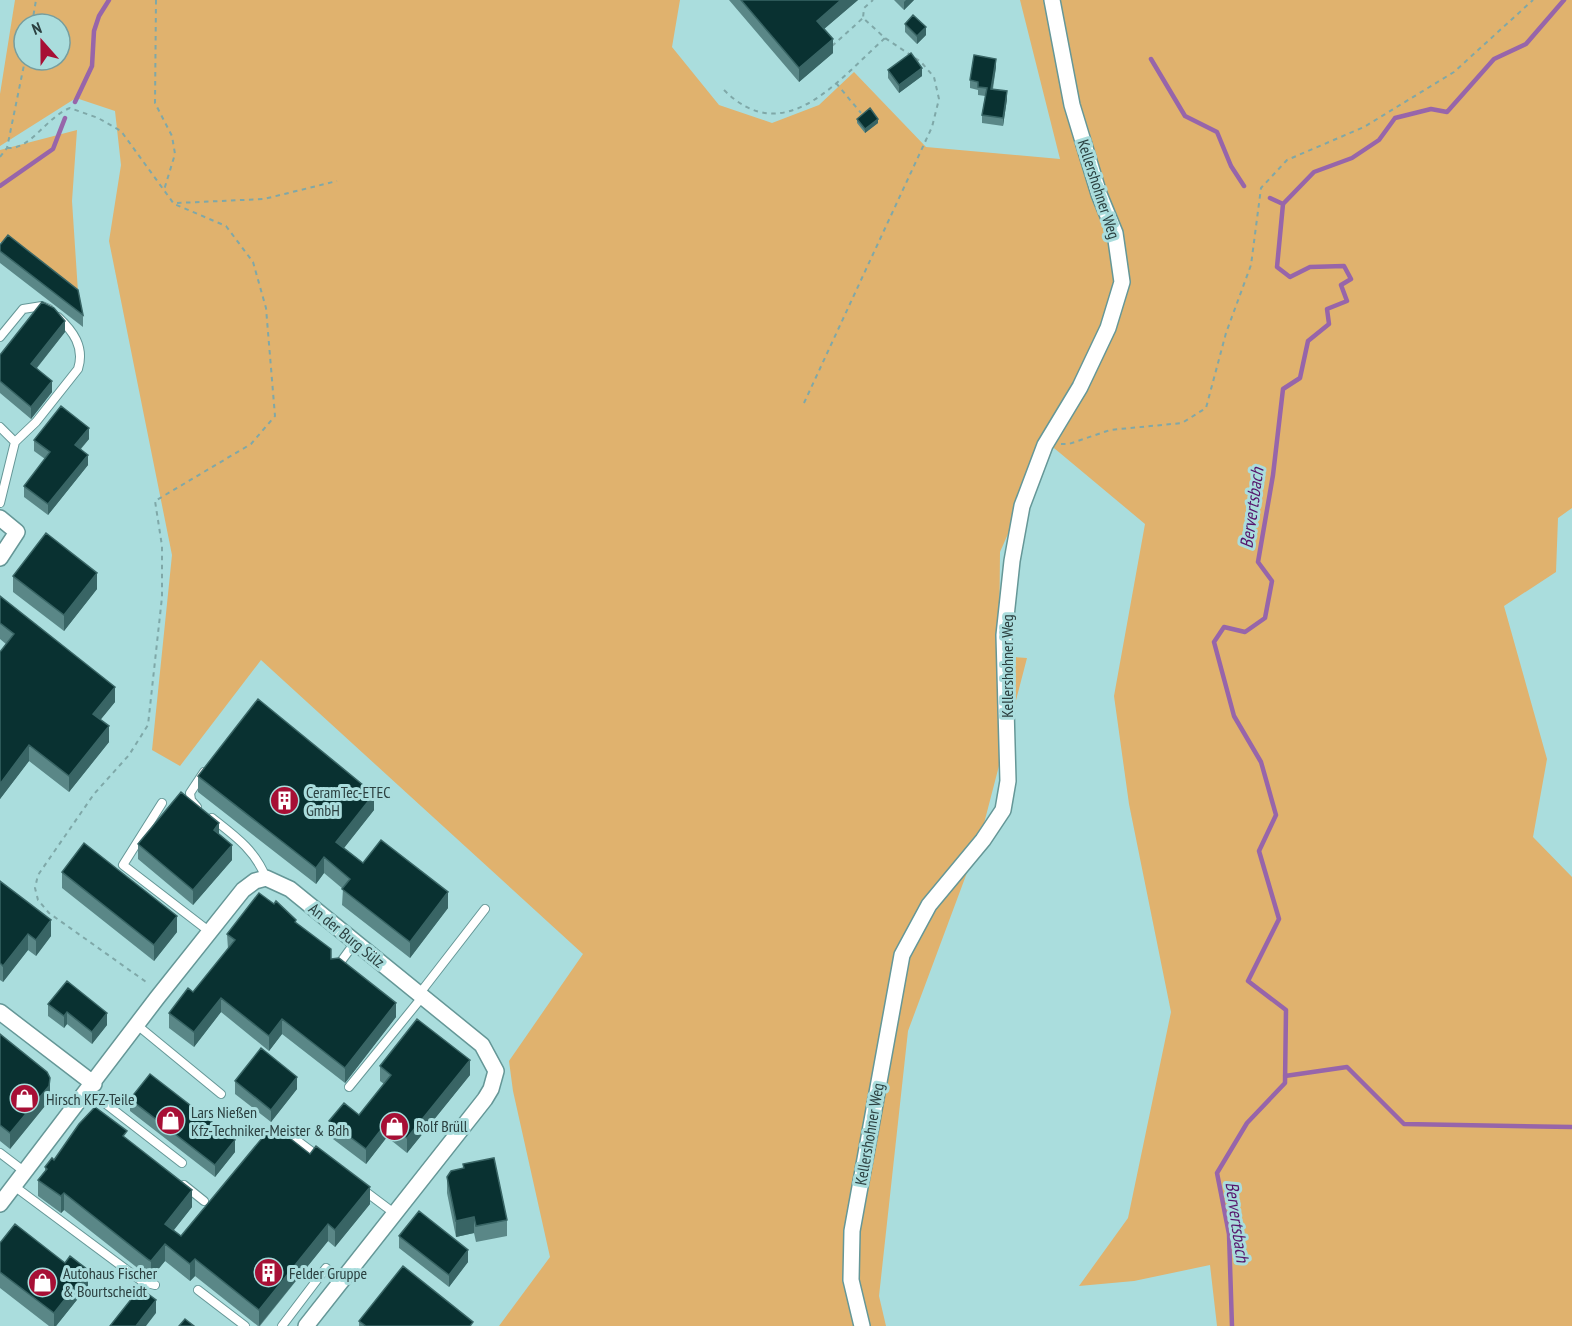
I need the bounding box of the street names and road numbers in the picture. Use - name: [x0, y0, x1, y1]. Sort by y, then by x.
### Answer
- street label: Kellershohner Weg: [1074, 137, 1124, 241]
- street label: Kellershohner Weg: [997, 614, 1017, 718]
- street label: An der Burg Sülz: [305, 898, 389, 972]
- street label: Kellershohner Weg: [850, 1081, 888, 1187]

